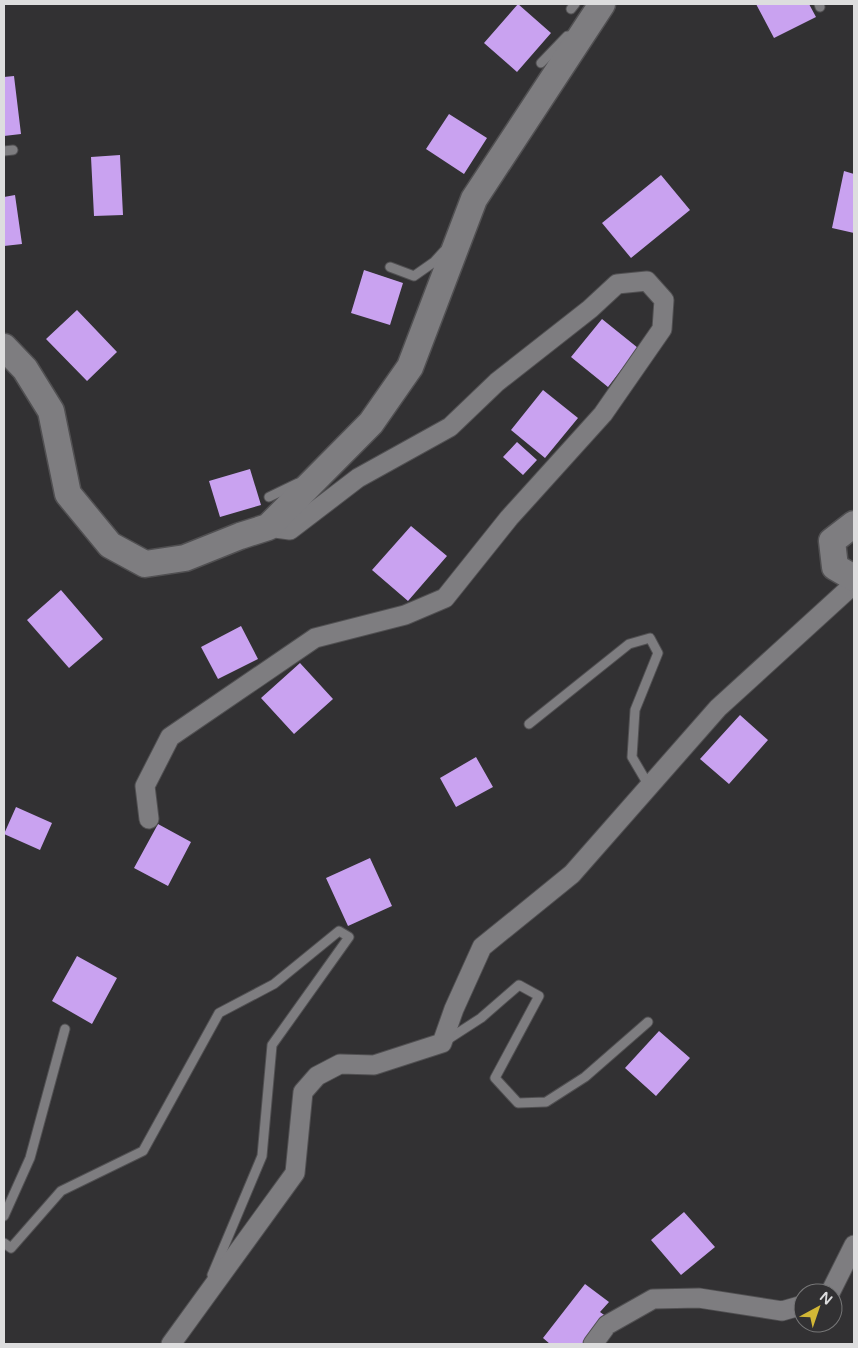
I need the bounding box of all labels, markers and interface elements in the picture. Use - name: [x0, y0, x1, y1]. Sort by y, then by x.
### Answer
- north arrow: [793, 1283, 843, 1333]
- text: N: [816, 1288, 836, 1309]

